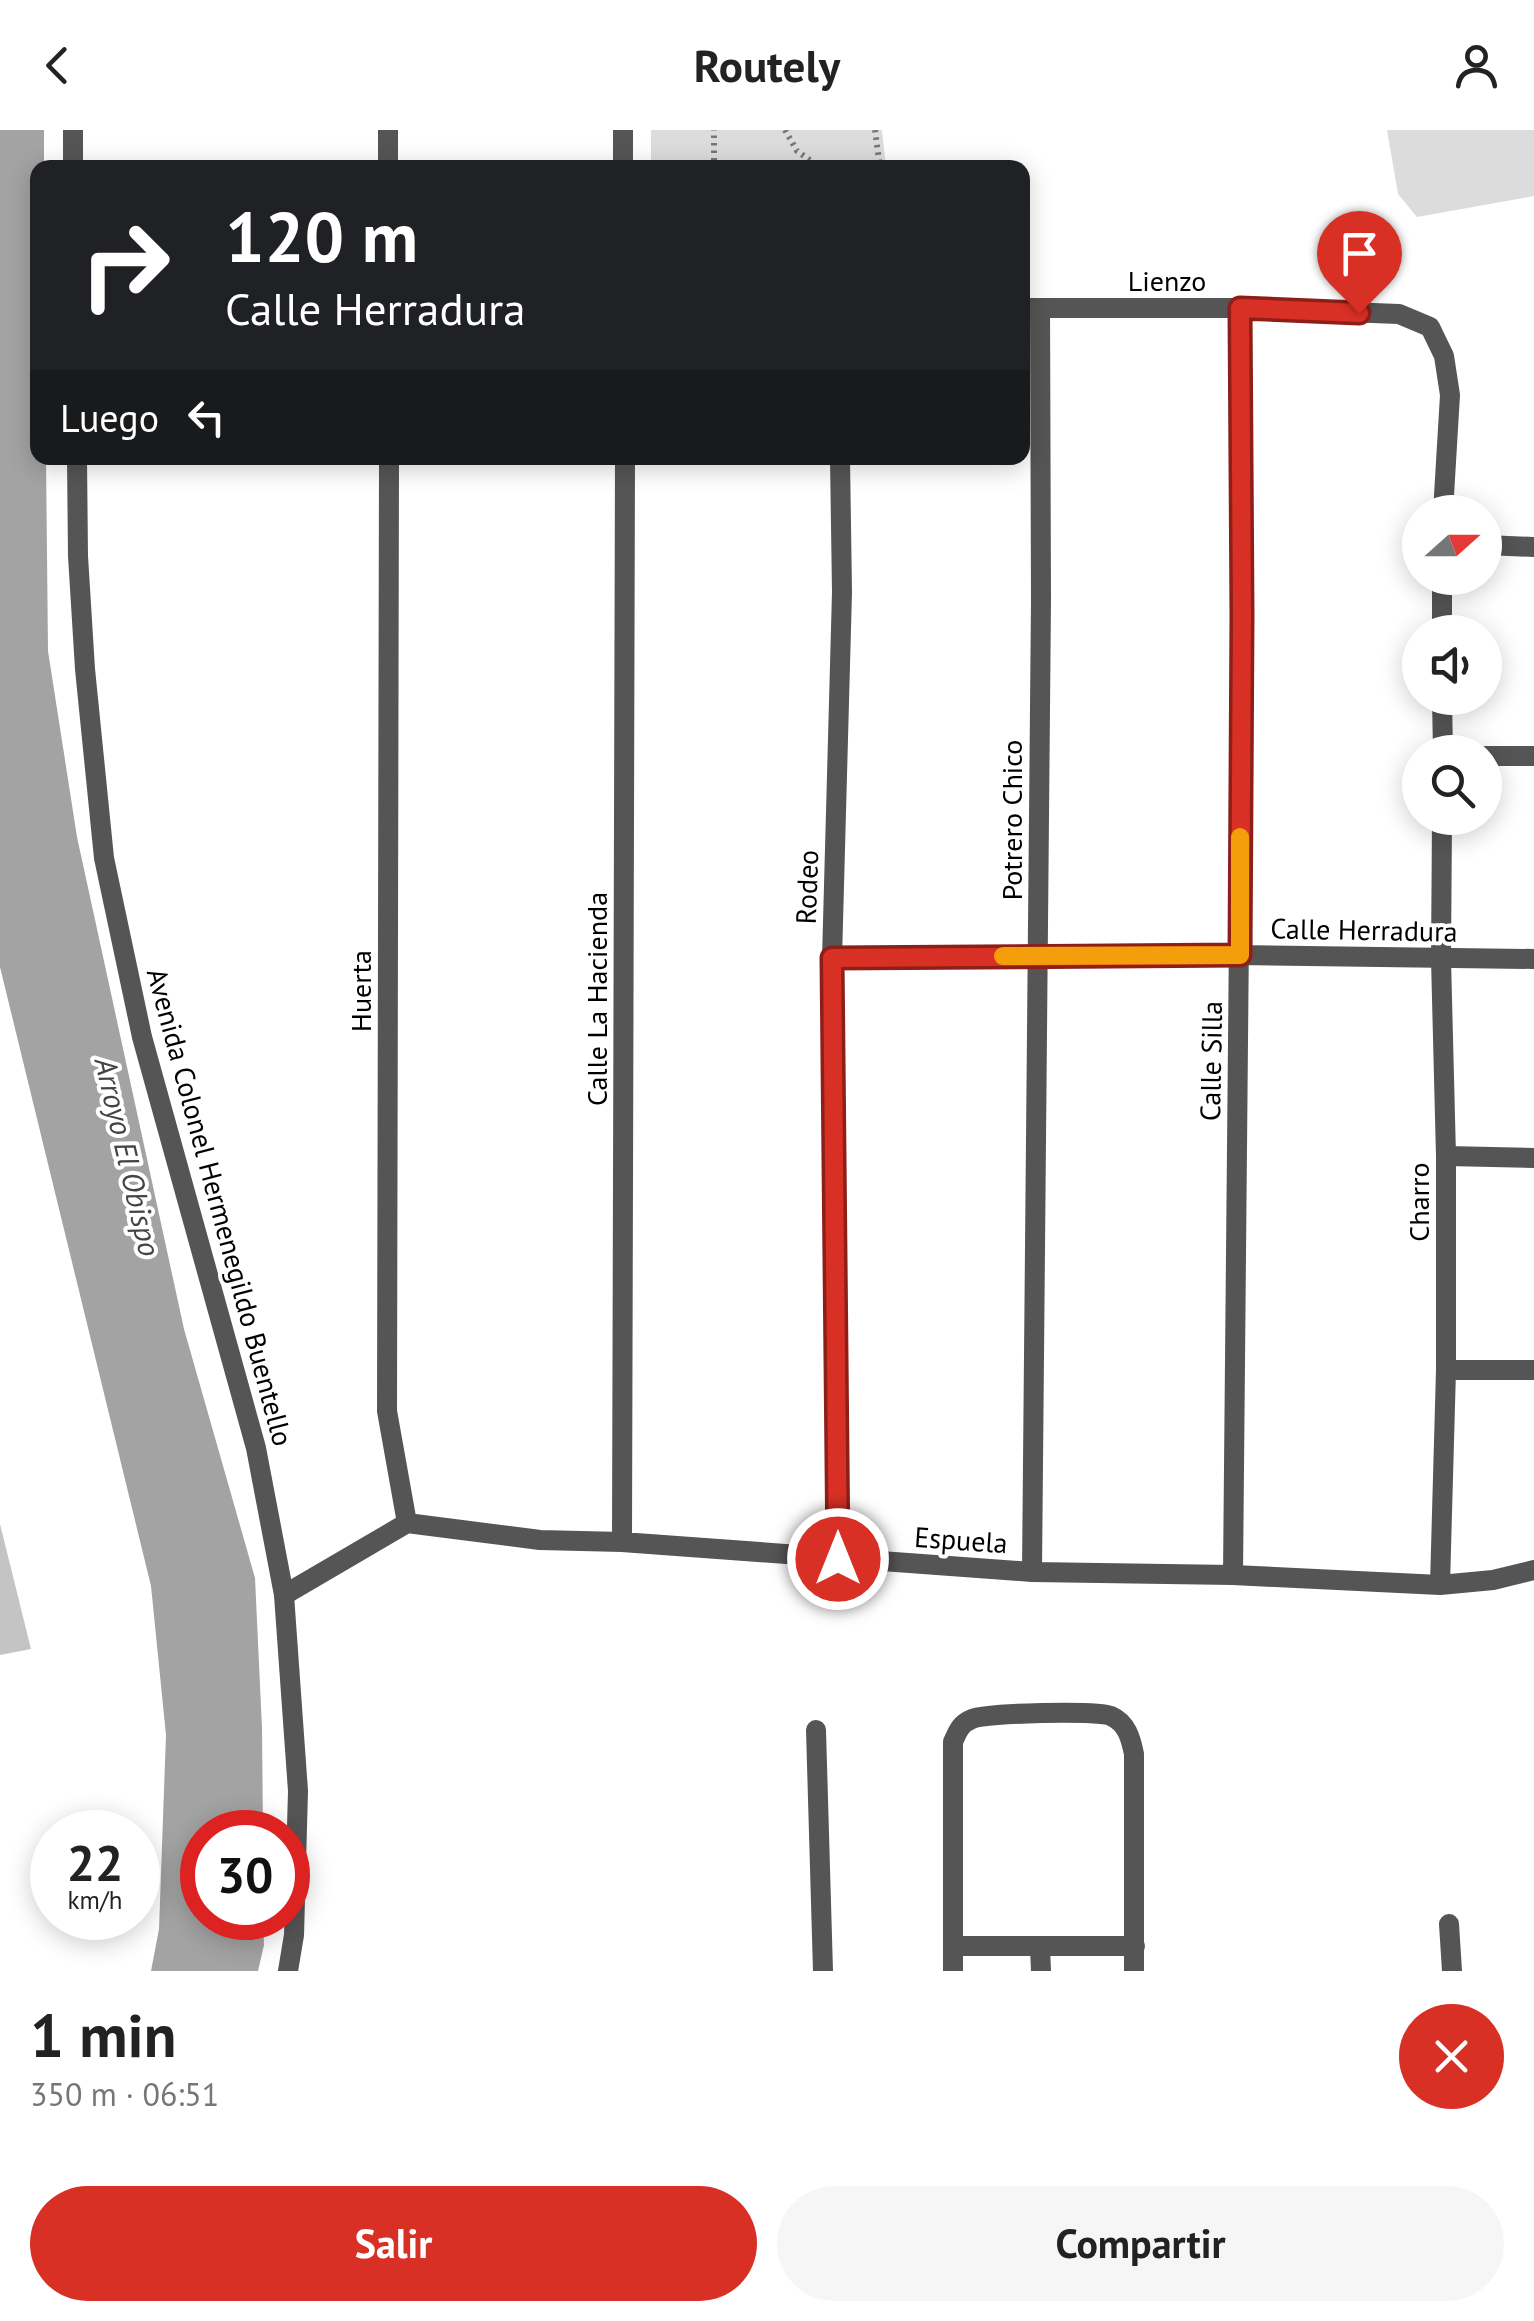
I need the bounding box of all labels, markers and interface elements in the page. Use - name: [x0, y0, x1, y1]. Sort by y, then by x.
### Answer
- text: Routely: [694, 36, 840, 94]
- icon: back: [30, 38, 85, 93]
- icon: person: [1449, 38, 1504, 93]
- text: 120 m: [225, 191, 418, 281]
- icon: right: [60, 200, 190, 330]
- pin: [1317, 211, 1402, 314]
- icon: arrive: [1332, 226, 1387, 281]
- street label: Lienzo: [1128, 262, 1206, 299]
- text: Calle Herradura: [225, 279, 526, 337]
- icon: left: [179, 390, 234, 445]
- text: Luego: [60, 393, 159, 442]
- north arrow: [1402, 495, 1502, 595]
- map controls: [1402, 495, 1502, 835]
- button: sound: [1402, 615, 1502, 715]
- button: search: [1402, 735, 1502, 835]
- street label: Potrero Chico: [993, 740, 1030, 900]
- street label: Rodeo: [787, 849, 826, 925]
- street label: Calle La Hacienda: [578, 892, 615, 1106]
- street label: Calle Herradura: [1270, 909, 1458, 950]
- street label: Huerta: [342, 950, 379, 1032]
- street label: Avenida Colonel Hermenegildo Buentello: [139, 964, 302, 1450]
- street label: Calle Silla: [1191, 1001, 1230, 1121]
- water label: Arroyo El Obispo: [86, 1053, 170, 1260]
- street label: Charro: [1400, 1162, 1437, 1242]
- position arrow: [786, 1507, 890, 1611]
- street label: Espuela: [913, 1518, 1009, 1561]
- speed limit sign: 30: [180, 1810, 310, 1940]
- text: 22: [67, 1830, 123, 1895]
- text: km/h: [68, 1884, 122, 1916]
- text: 1 min: [30, 1996, 176, 2074]
- button: close: [1399, 2004, 1504, 2109]
- text: 350 m · 06:51: [30, 2073, 219, 2115]
- button: Salir: [30, 2186, 757, 2301]
- button: Compartir: [777, 2186, 1504, 2301]

